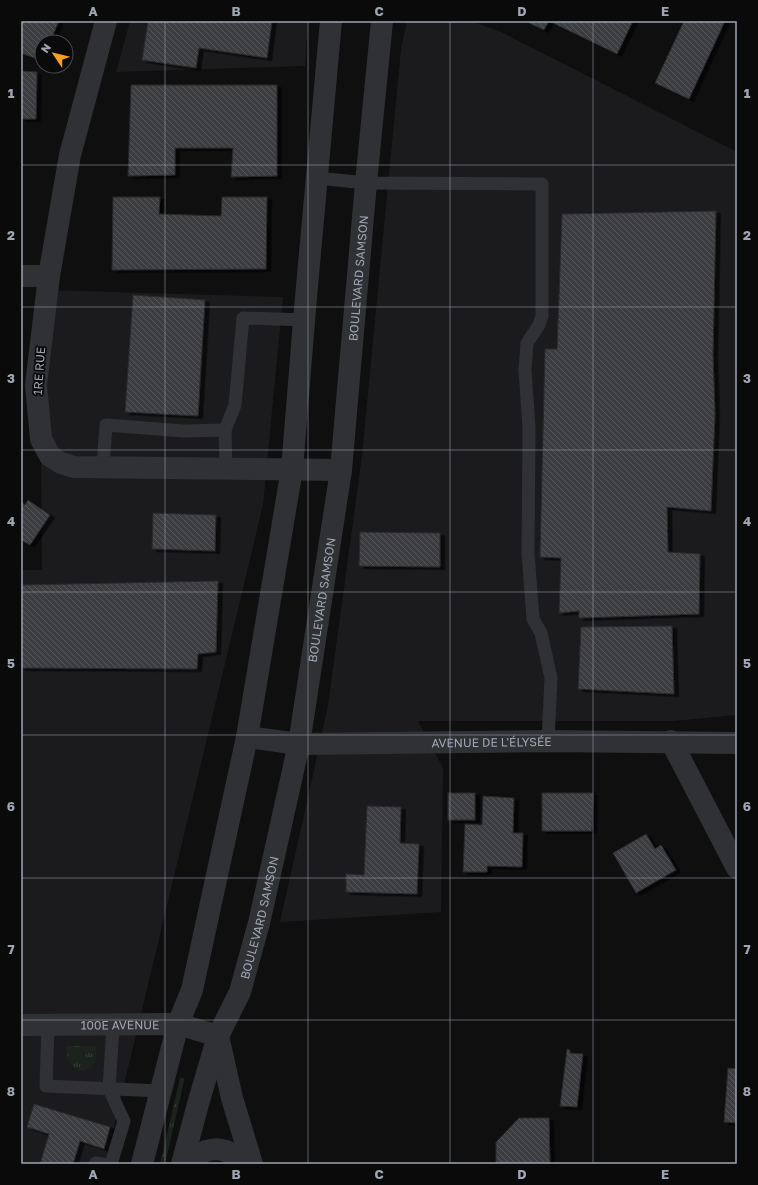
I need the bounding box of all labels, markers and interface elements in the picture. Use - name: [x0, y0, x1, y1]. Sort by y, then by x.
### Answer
- text: A: [88, 3, 98, 19]
- text: B: [231, 3, 241, 19]
- text: C: [374, 3, 384, 19]
- text: D: [517, 3, 527, 19]
- text: E: [661, 3, 669, 19]
- north arrow: [34, 34, 74, 74]
- text: N: [38, 41, 53, 55]
- text: 1: [8, 85, 15, 101]
- text: 1: [744, 85, 751, 101]
- street label: BOULEVARD SAMSON: [345, 215, 371, 342]
- text: 2: [7, 227, 15, 243]
- text: 2: [743, 227, 751, 243]
- street label: 1RE RUE: [30, 346, 48, 396]
- text: 3: [7, 370, 15, 386]
- text: 3: [743, 370, 751, 386]
- text: 4: [7, 513, 15, 529]
- text: 4: [743, 513, 751, 529]
- street label: BOULEVARD SAMSON: [304, 536, 338, 663]
- text: 5: [7, 655, 15, 671]
- text: 5: [743, 655, 751, 671]
- street label: AVENUE DE L'ÉLYSÉE: [431, 733, 552, 750]
- text: 6: [7, 798, 15, 814]
- text: 6: [743, 798, 751, 814]
- street label: BOULEVARD SAMSON: [236, 855, 281, 981]
- text: 7: [7, 941, 15, 957]
- text: 7: [743, 941, 751, 957]
- street label: 100E AVENUE: [81, 1017, 159, 1032]
- text: 8: [7, 1083, 15, 1099]
- text: 8: [743, 1083, 751, 1099]
- text: A: [88, 1166, 98, 1182]
- text: B: [231, 1166, 241, 1182]
- text: C: [374, 1166, 384, 1182]
- text: D: [517, 1166, 527, 1182]
- text: E: [661, 1166, 669, 1182]

